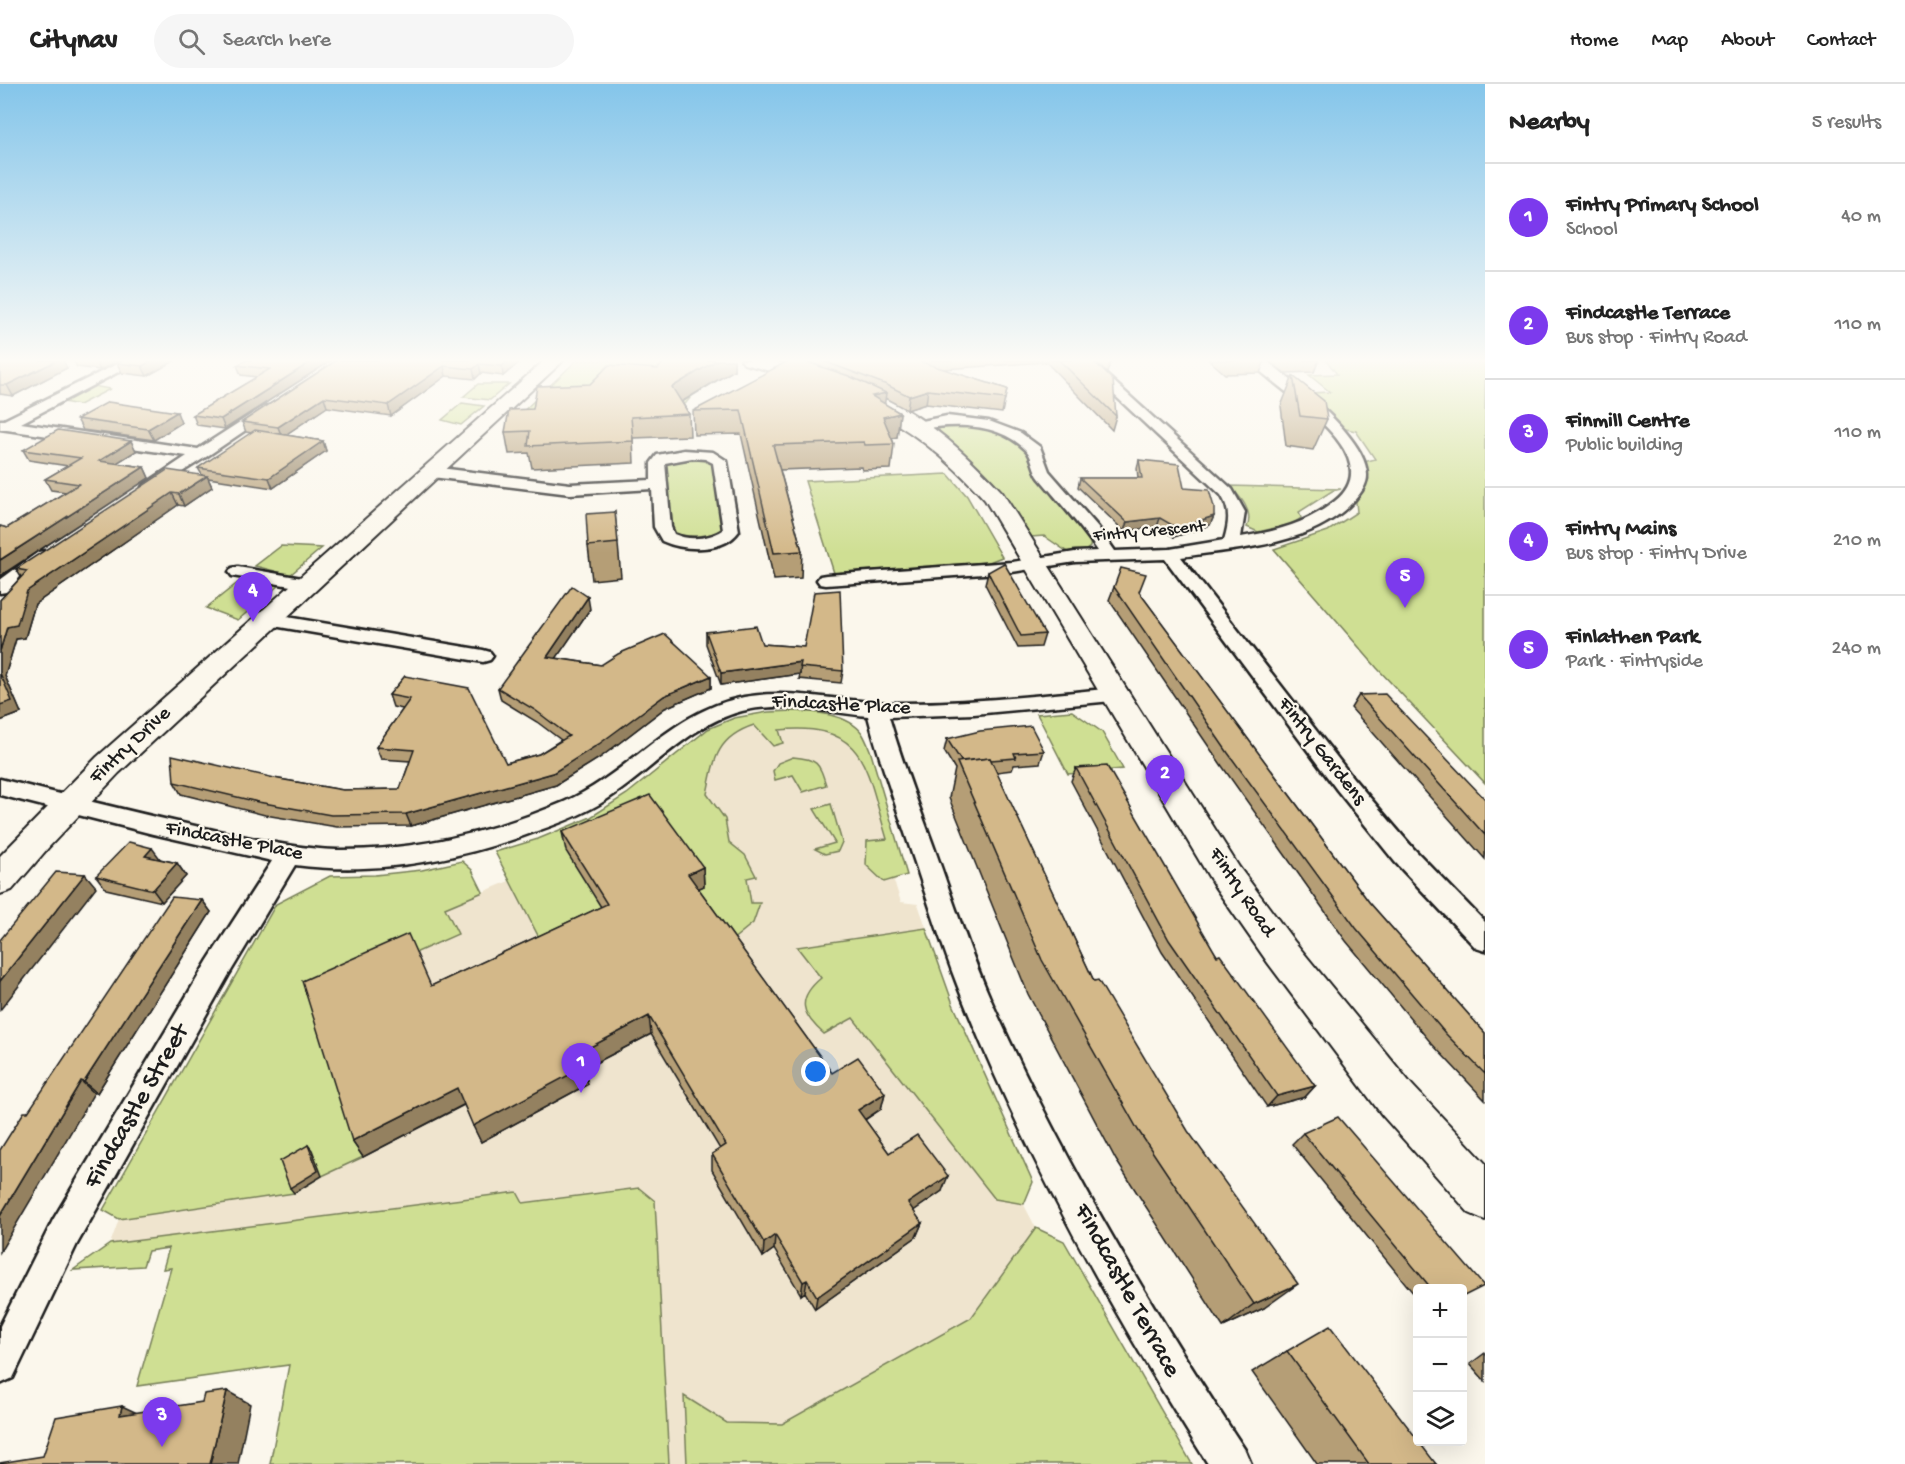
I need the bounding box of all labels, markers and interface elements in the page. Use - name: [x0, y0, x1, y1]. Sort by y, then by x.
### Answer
- search box: [154, 14, 574, 68]
- text: Citynav: [30, 25, 118, 58]
- icon: search: [175, 25, 208, 58]
- text: Search here: [223, 28, 331, 54]
- text: Home: [1570, 29, 1618, 54]
- text: Map: [1651, 29, 1688, 54]
- text: About: [1721, 29, 1774, 54]
- text: Contact: [1807, 29, 1875, 54]
- text: Nearby: [1509, 108, 1590, 139]
- text: 5 results: [1812, 112, 1881, 135]
- text: Fintry Primary School: [1566, 193, 1759, 219]
- text: 1: [1524, 206, 1533, 229]
- text: 40 m: [1841, 206, 1881, 229]
- text: School: [1566, 219, 1618, 242]
- text: Findcastle Terrace: [1566, 301, 1730, 327]
- text: 2: [1524, 314, 1533, 337]
- text: 110 m: [1835, 314, 1881, 337]
- text: Bus stop · Fintry Road: [1566, 327, 1747, 350]
- text: Finmill Centre: [1566, 409, 1690, 435]
- text: 3: [1523, 422, 1534, 445]
- text: 110 m: [1835, 422, 1881, 445]
- text: Public building: [1566, 435, 1683, 458]
- street label: Fintry Crescent: [1091, 517, 1207, 547]
- text: Fintry Mains: [1566, 517, 1676, 543]
- text: 4: [1524, 530, 1533, 553]
- text: 210 m: [1833, 530, 1881, 553]
- text: Bus stop · Fintry Drive: [1566, 543, 1747, 566]
- pin: 5: [1386, 558, 1424, 608]
- pin: 4: [234, 572, 272, 622]
- text: Finlathen Park: [1566, 625, 1699, 651]
- text: 5: [1523, 638, 1534, 661]
- text: 240 m: [1831, 638, 1881, 661]
- text: Park · Fintryside: [1566, 651, 1703, 674]
- street label: Findcastle Place: [770, 690, 912, 722]
- street label: Fintry Gardens: [1271, 692, 1372, 812]
- street label: Fintry Drive: [84, 701, 178, 791]
- pin: 2: [1146, 756, 1184, 805]
- street label: Findcastle Place: [162, 816, 306, 868]
- street label: Fintry Road: [1201, 843, 1281, 944]
- street label: Findcastle Street: [78, 1017, 199, 1196]
- pin: 1: [562, 1044, 600, 1093]
- your location: [801, 1057, 830, 1086]
- street label: Findcastle Terrace: [1065, 1198, 1187, 1384]
- map controls: [1413, 1284, 1467, 1446]
- button: +: [1413, 1284, 1467, 1338]
- button: −: [1413, 1338, 1467, 1392]
- button: layers: [1413, 1392, 1467, 1446]
- pin: 3: [142, 1398, 182, 1447]

